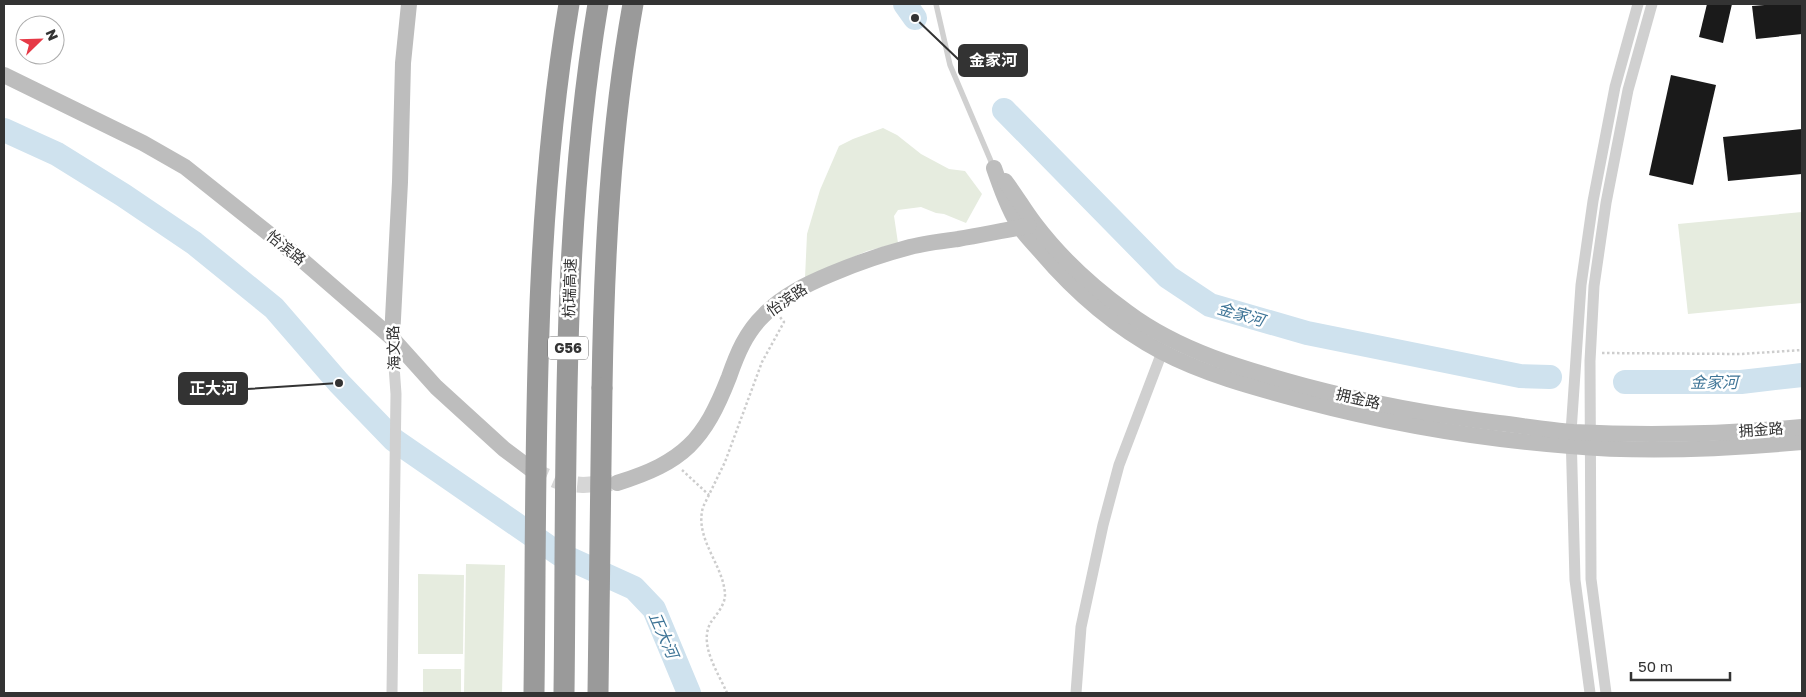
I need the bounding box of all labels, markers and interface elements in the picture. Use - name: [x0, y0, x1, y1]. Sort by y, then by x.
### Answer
- north arrow: [15, 15, 65, 65]
- text: N: [43, 27, 62, 43]
- callout: 金家河: [959, 45, 1027, 76]
- text: 金家河: [969, 50, 1017, 70]
- street label: 怡滨路: [263, 226, 310, 268]
- street label: 杭瑞高速: [559, 258, 579, 318]
- street label: 怡滨路: [763, 279, 810, 319]
- water label: 金家河: [1215, 298, 1270, 331]
- street label: 海文路: [383, 325, 403, 371]
- road number: G56: [548, 336, 588, 359]
- water label: 金家河: [1690, 372, 1741, 392]
- callout: 正大河: [179, 373, 247, 404]
- text: 正大河: [189, 378, 237, 398]
- street label: 拥金路: [1334, 384, 1382, 412]
- street label: 拥金路: [1738, 418, 1784, 440]
- water label: 正大河: [645, 609, 684, 664]
- scale bar: [1631, 650, 1730, 682]
- text: 50 m: [1638, 657, 1673, 675]

